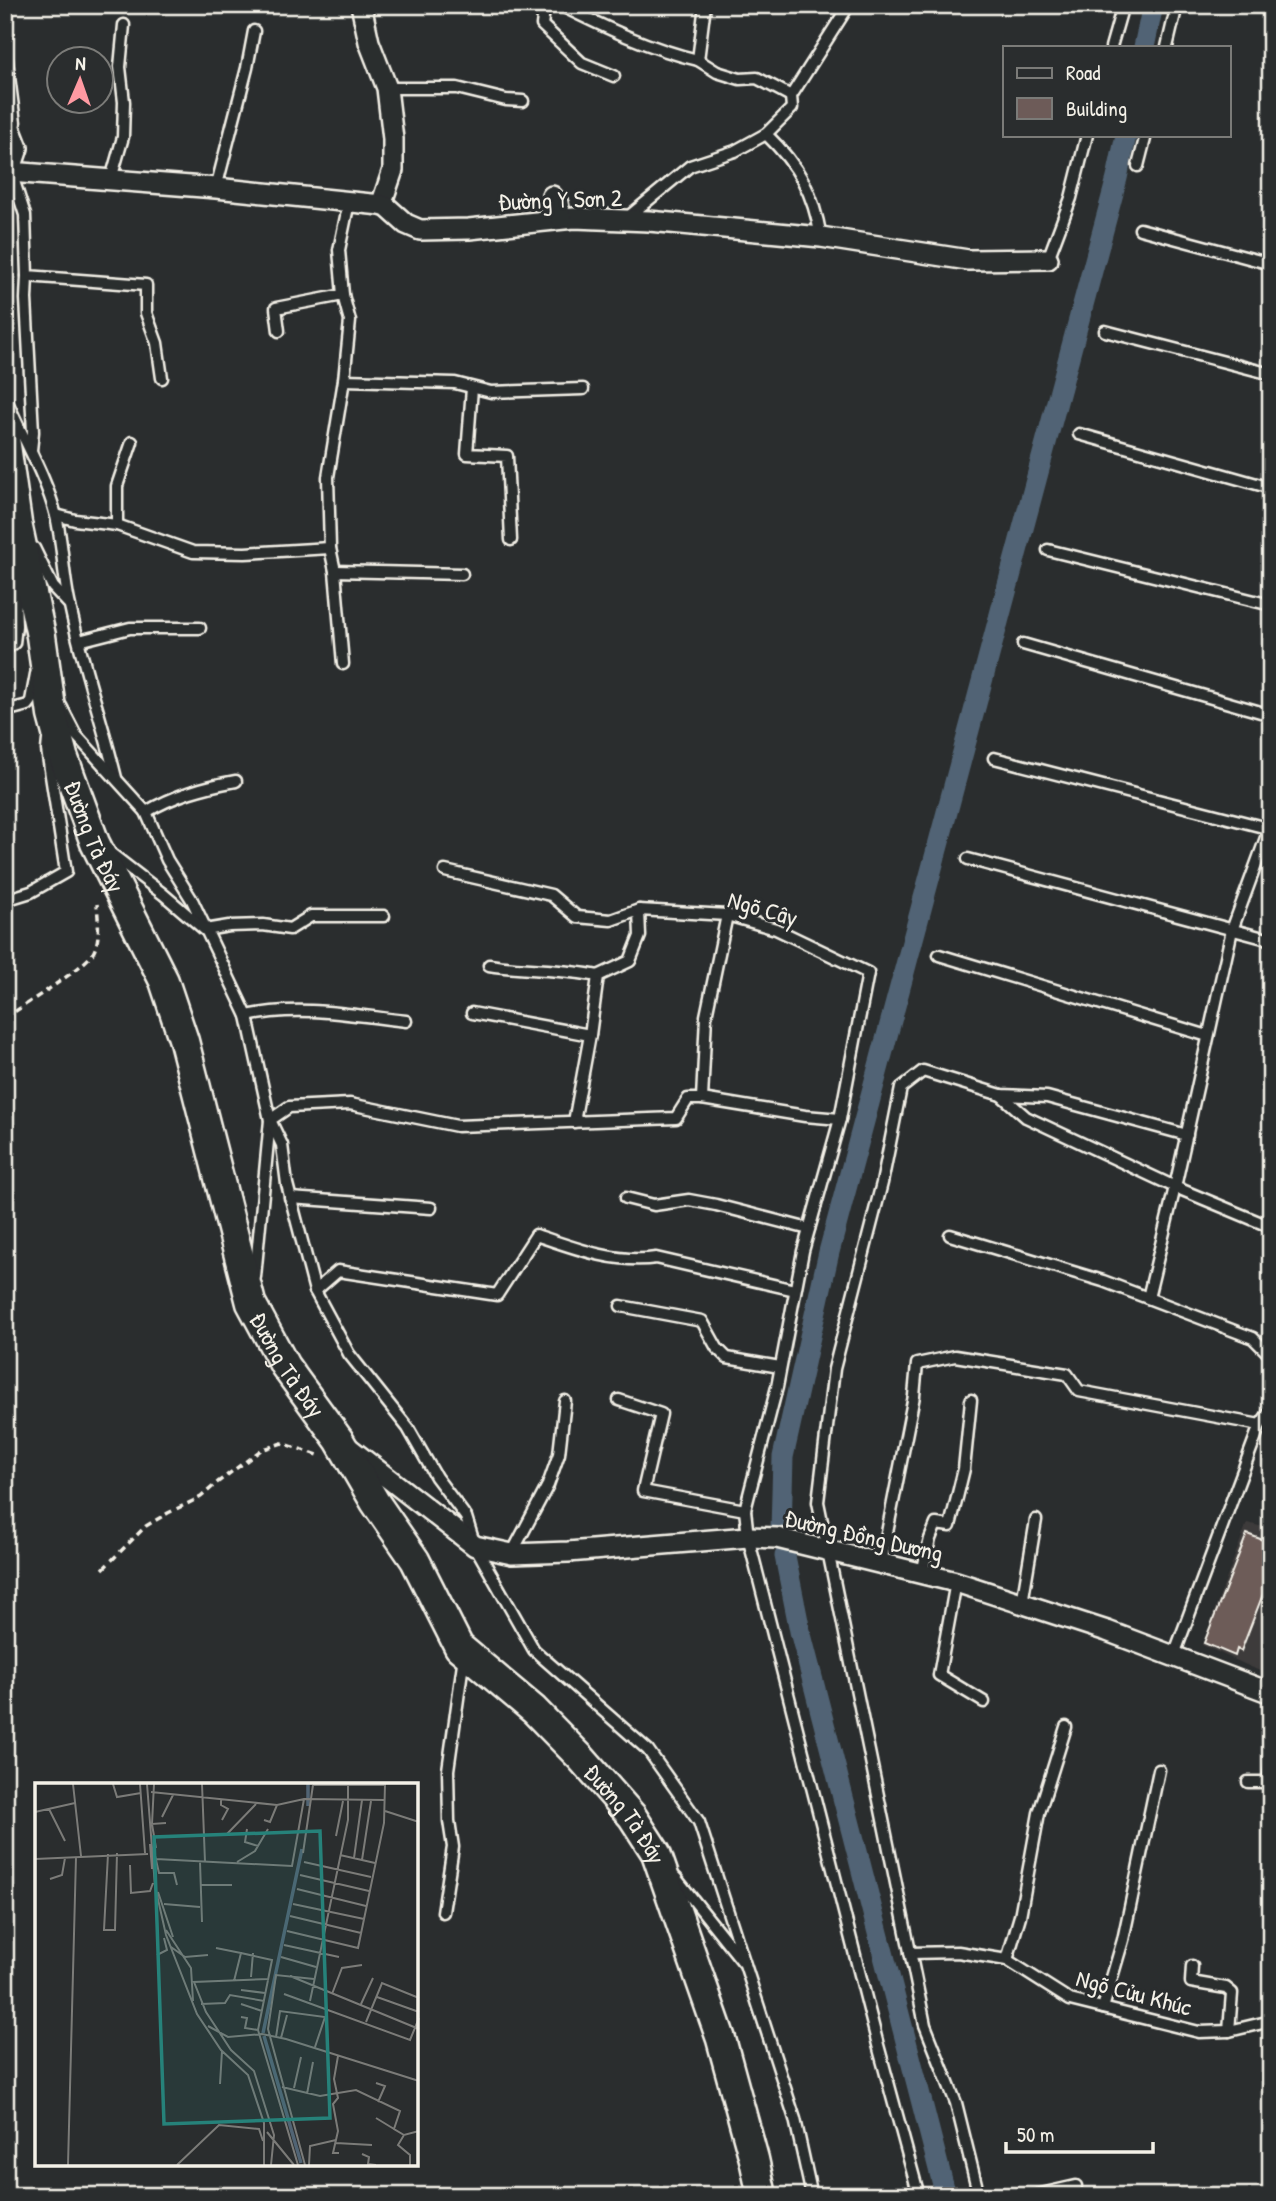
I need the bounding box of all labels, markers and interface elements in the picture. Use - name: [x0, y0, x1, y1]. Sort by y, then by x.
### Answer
- north arrow: [46, 46, 116, 116]
- legend: [1003, 46, 1230, 136]
- text: N: [75, 50, 86, 76]
- text: Road: [1066, 58, 1100, 87]
- text: Building: [1066, 94, 1127, 123]
- street label: Đường Y Sơn 2: [498, 181, 622, 217]
- street label: Đường Tà Đáy: [57, 776, 133, 898]
- street label: Ngõ Cây: [724, 883, 802, 933]
- street label: Đường Tà Đáy: [243, 1306, 333, 1423]
- street label: Đường Đồng Dương: [782, 1501, 946, 1569]
- street label: Đường Tà Đáy: [577, 1757, 674, 1867]
- inset map: [35, 1783, 418, 2166]
- street label: Ngõ Cửu Khúc: [1073, 1961, 1196, 2023]
- scale bar: [1006, 2110, 1154, 2154]
- text: 50 m: [1017, 2120, 1054, 2149]

